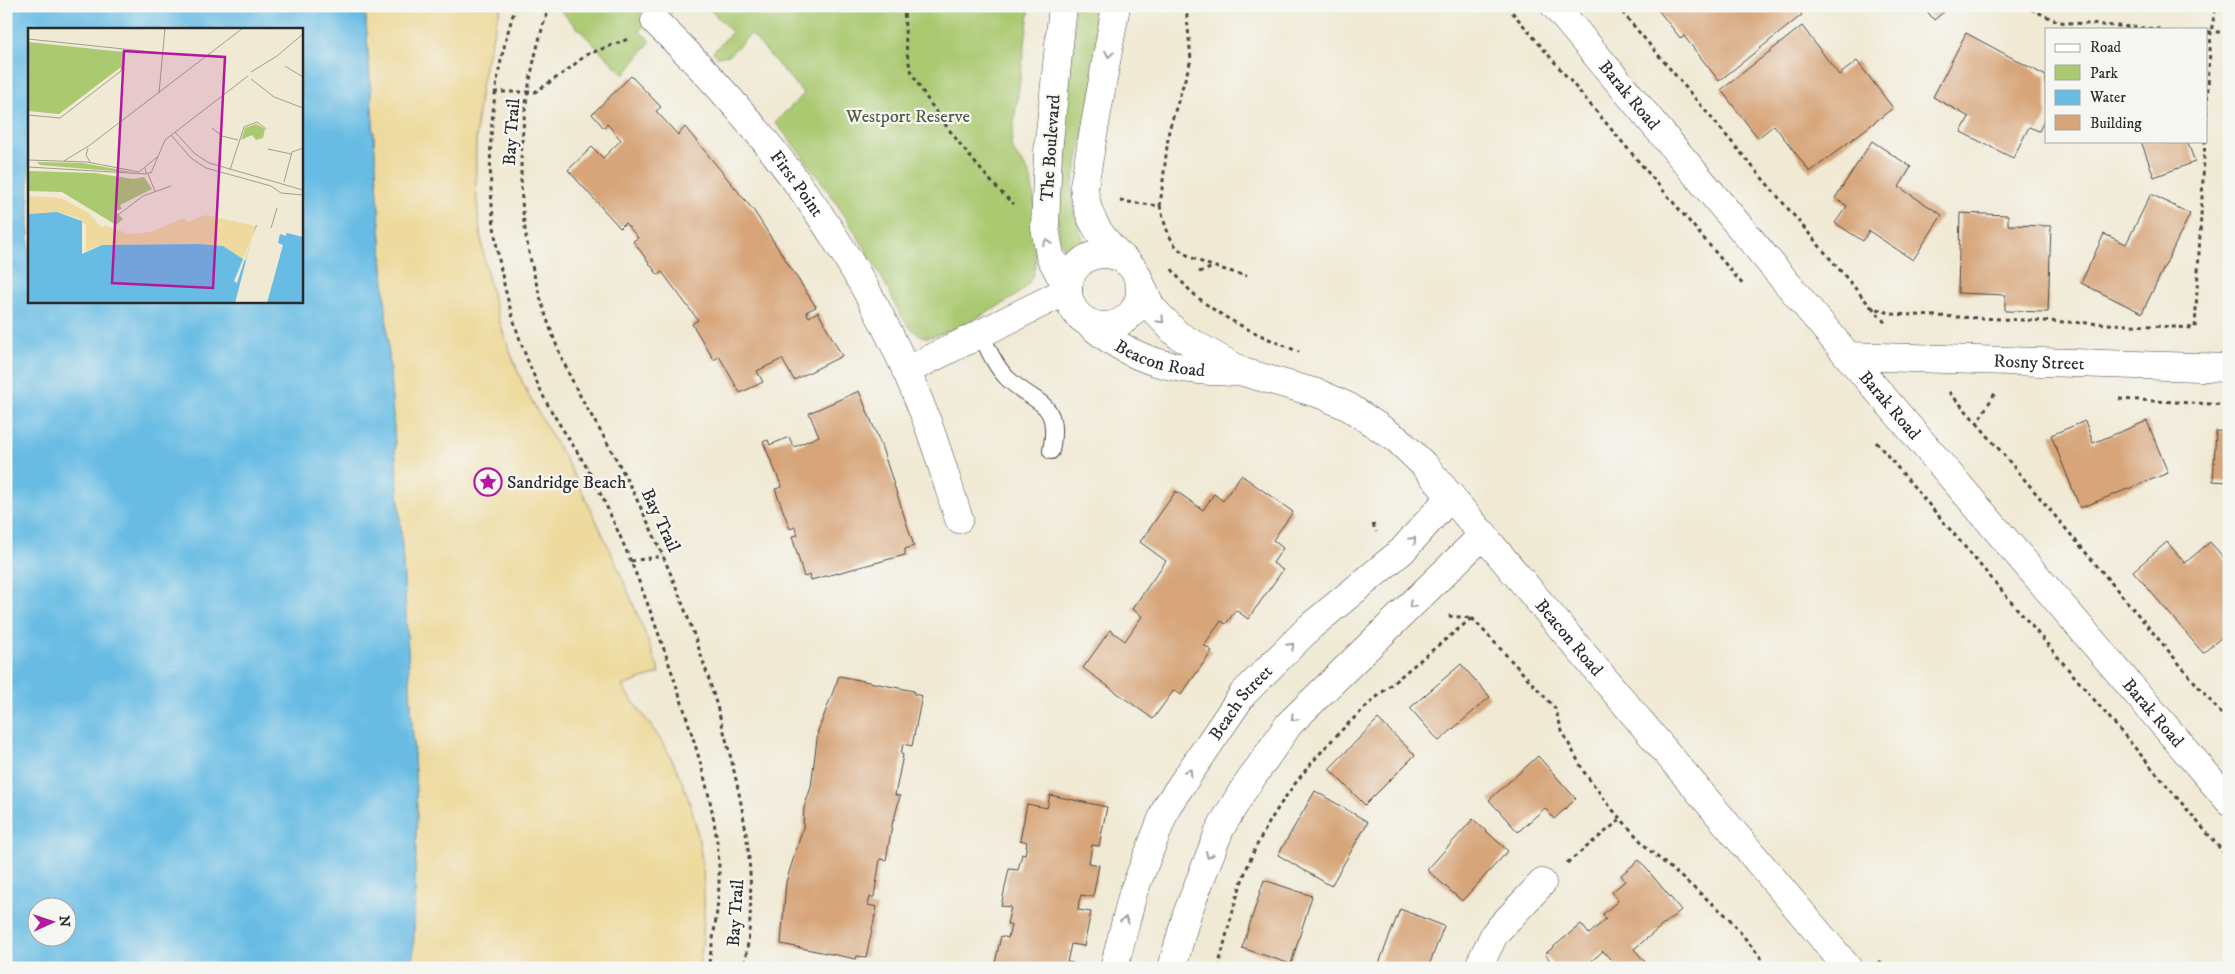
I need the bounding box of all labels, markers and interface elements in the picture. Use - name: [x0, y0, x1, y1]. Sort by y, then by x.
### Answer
- inset map: [28, 28, 302, 302]
- legend: [2045, 28, 2208, 142]
- text: Road: [2090, 38, 2122, 57]
- one-way arrow: [1104, 51, 1115, 59]
- street label: Barak Road: [1593, 57, 1664, 135]
- text: Park: [2090, 64, 2119, 83]
- text: Water: [2089, 88, 2126, 107]
- street label: The Boulevard: [1036, 94, 1066, 202]
- street label: Bay Trail: [499, 97, 525, 167]
- park label: Westport Reserve: [845, 106, 970, 128]
- text: Building: [2090, 114, 2142, 133]
- street label: First Point: [765, 146, 828, 221]
- one-way arrow: [1042, 238, 1053, 246]
- one-way arrow: [1155, 314, 1164, 323]
- street label: Beacon Road: [1110, 335, 1206, 382]
- street label: Rosny Street: [1993, 351, 2085, 375]
- street label: Barak Road: [1854, 367, 1925, 445]
- place icon: Sandridge Beach: [473, 467, 503, 497]
- place label: Sandridge Beach: [507, 472, 627, 494]
- street label: Bay Trail: [636, 485, 685, 556]
- one-way arrow: [1408, 537, 1417, 546]
- street label: Beacon Road: [1530, 595, 1607, 681]
- one-way arrow: [1409, 600, 1418, 609]
- one-way arrow: [1285, 643, 1294, 652]
- street label: Beach Street: [1205, 661, 1278, 745]
- street label: Barak Road: [2117, 674, 2188, 752]
- one-way arrow: [1291, 712, 1300, 721]
- one-way arrow: [1183, 768, 1192, 777]
- one-way arrow: [1204, 850, 1215, 859]
- street label: Bay Trail: [723, 878, 749, 948]
- north arrow: [28, 896, 78, 946]
- text: N: [55, 915, 73, 928]
- one-way arrow: [1120, 917, 1130, 925]

